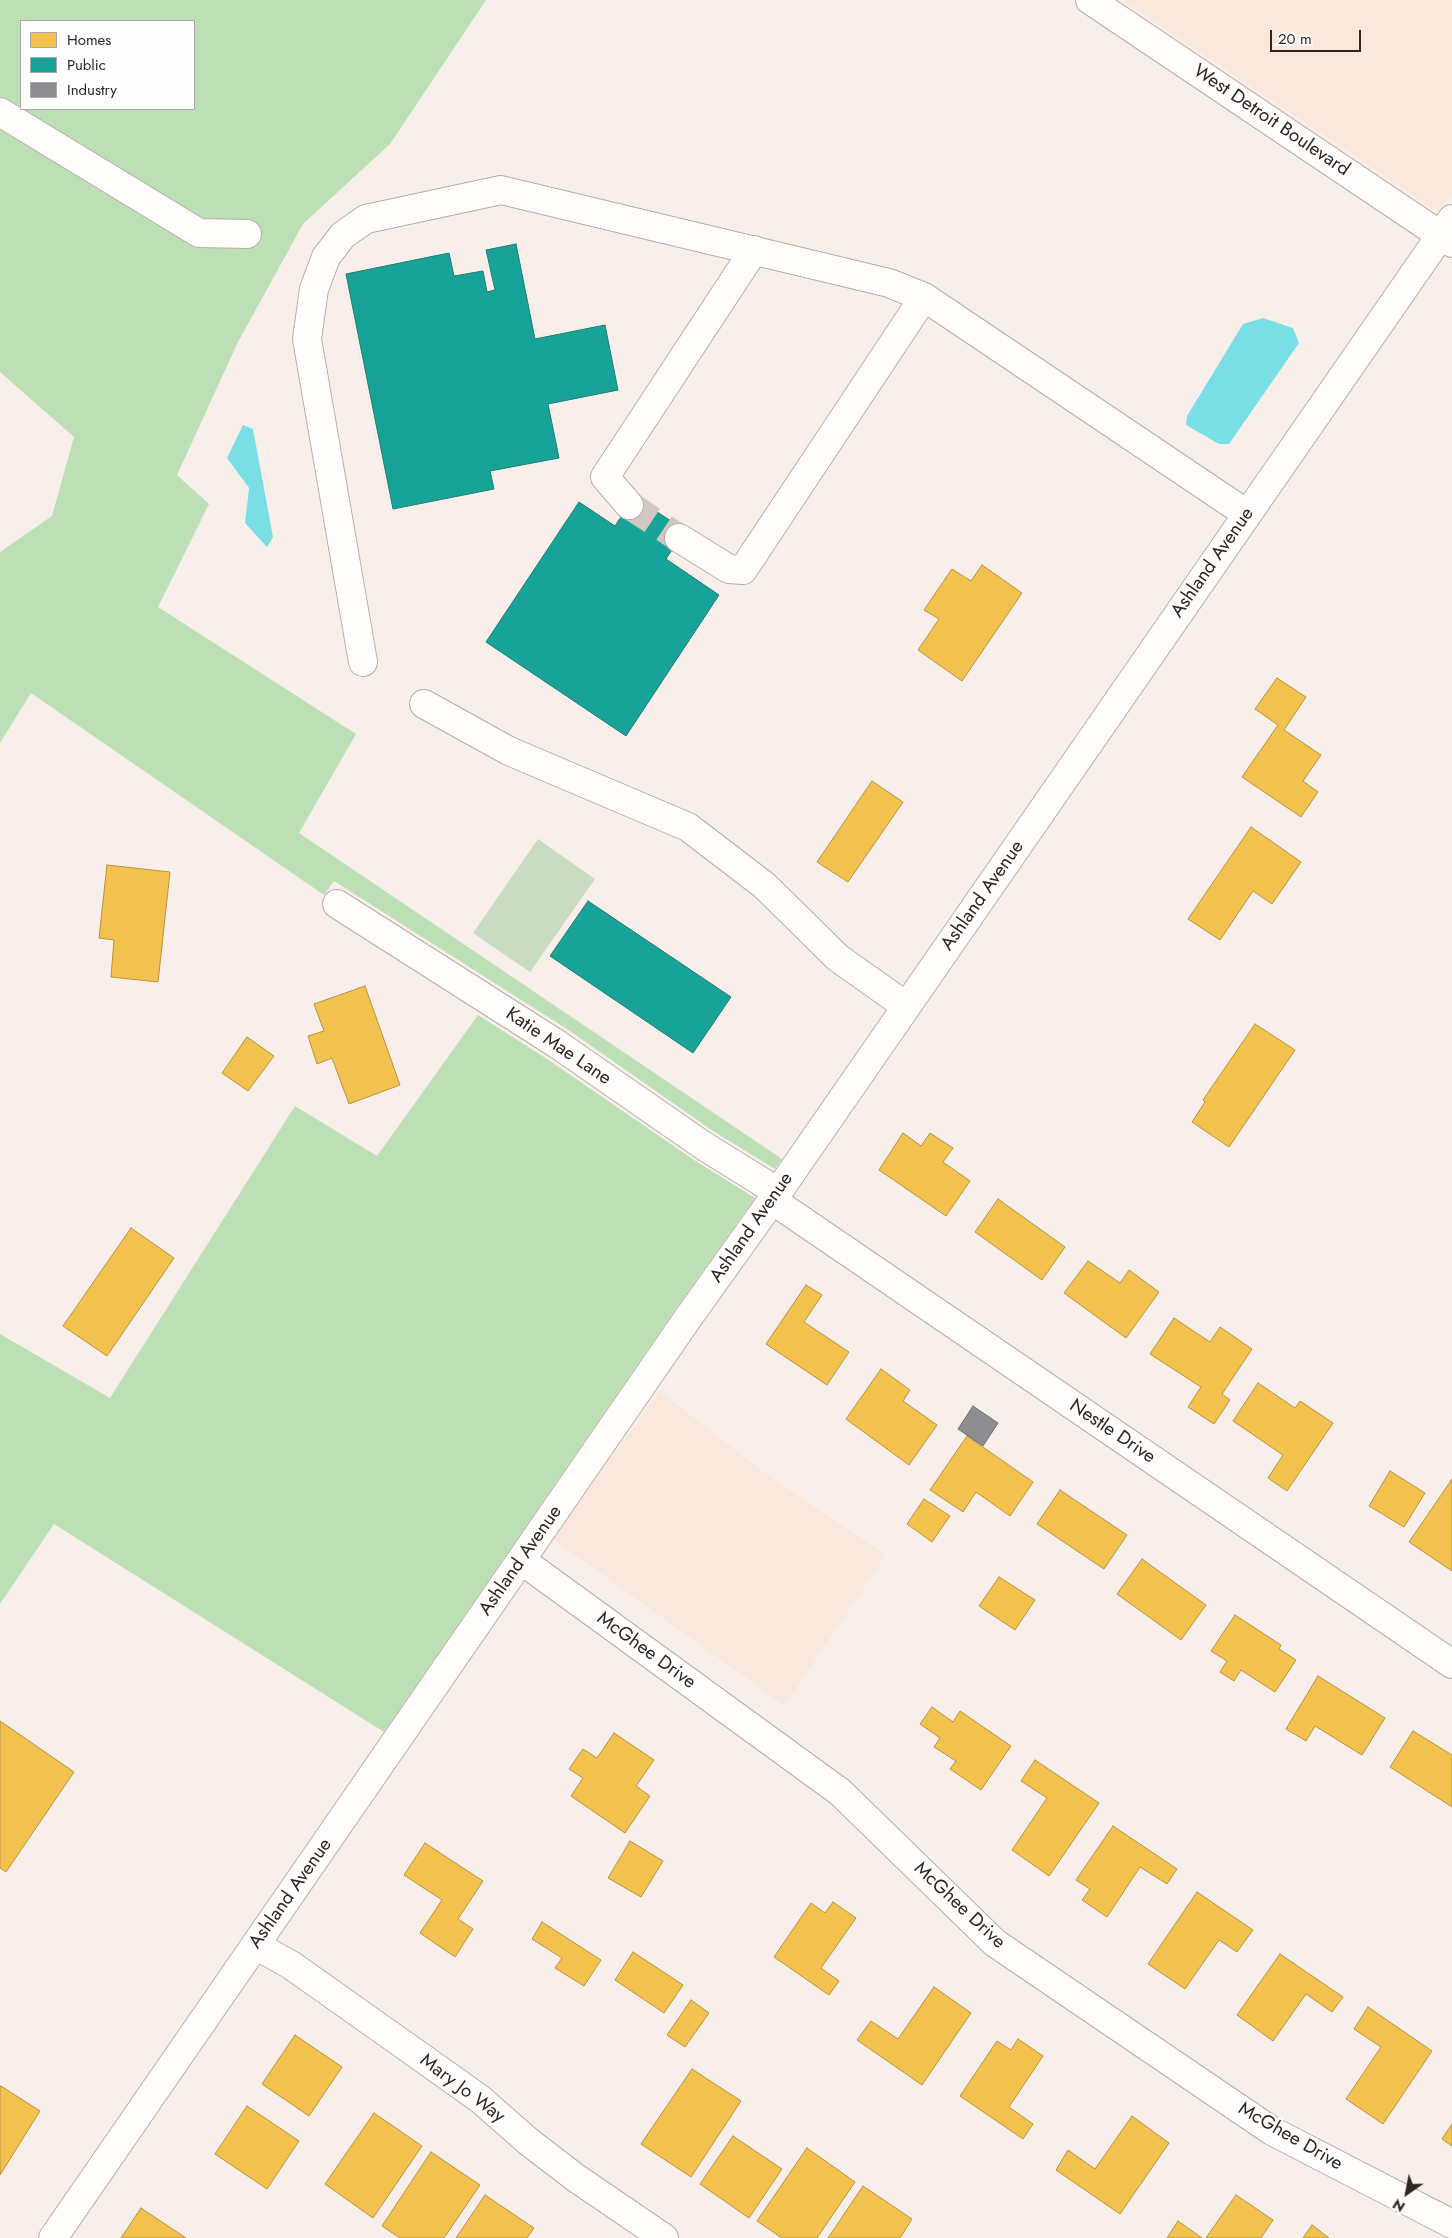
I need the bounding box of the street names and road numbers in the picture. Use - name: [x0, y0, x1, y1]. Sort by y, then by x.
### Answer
- street label: West Detroit Boulevard: [1188, 60, 1354, 182]
- street label: Ashland Avenue: [1167, 503, 1259, 623]
- street label: Ashland Avenue: [937, 836, 1029, 956]
- street label: Katie Mae Lane: [501, 1003, 615, 1091]
- street label: Ashland Avenue: [706, 1168, 798, 1288]
- street label: Nestle Drive: [1065, 1395, 1159, 1469]
- street label: Ashland Avenue: [475, 1501, 567, 1621]
- street label: McGhee Drive: [592, 1607, 700, 1695]
- street label: Ashland Avenue: [245, 1834, 337, 1954]
- street label: McGhee Drive: [909, 1858, 1009, 1954]
- street label: Mary Jo Way: [415, 2050, 509, 2128]
- street label: McGhee Drive: [1234, 2098, 1346, 2176]

